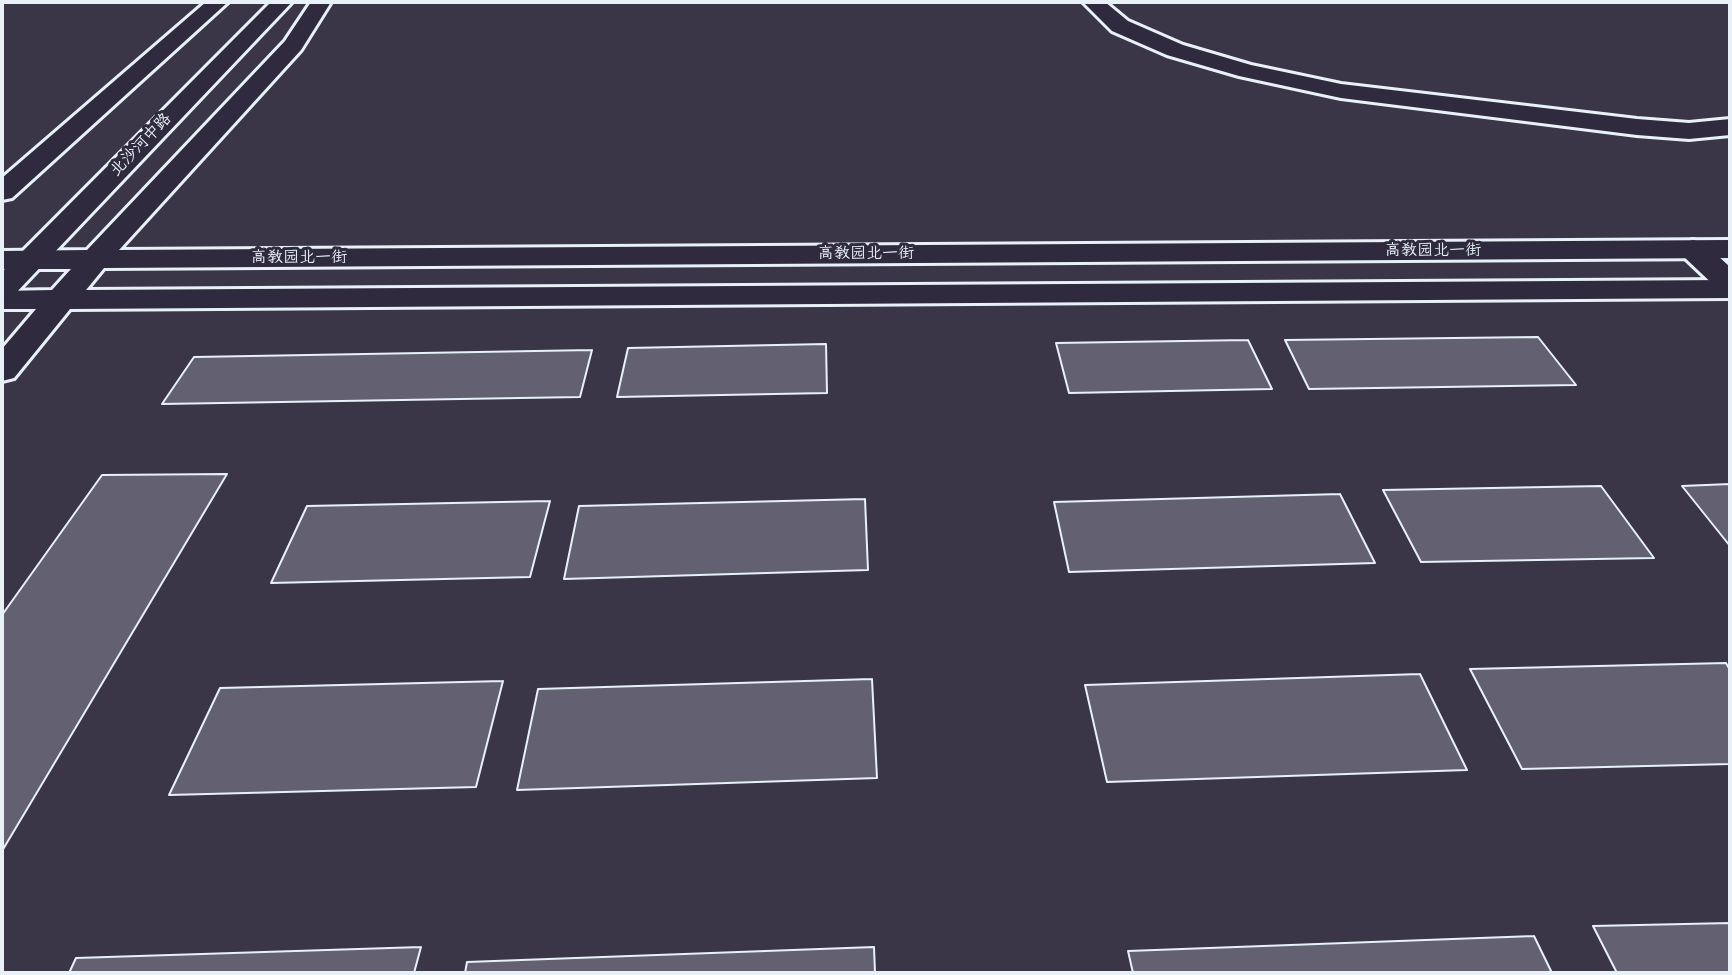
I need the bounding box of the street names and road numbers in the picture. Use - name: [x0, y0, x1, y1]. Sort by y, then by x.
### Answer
- street label: 北沙河中路: [107, 111, 177, 181]
- street label: 高教园北一街: [1385, 242, 1481, 262]
- street label: 高教园北一街: [818, 245, 914, 265]
- street label: 高教园北一街: [251, 249, 347, 269]

